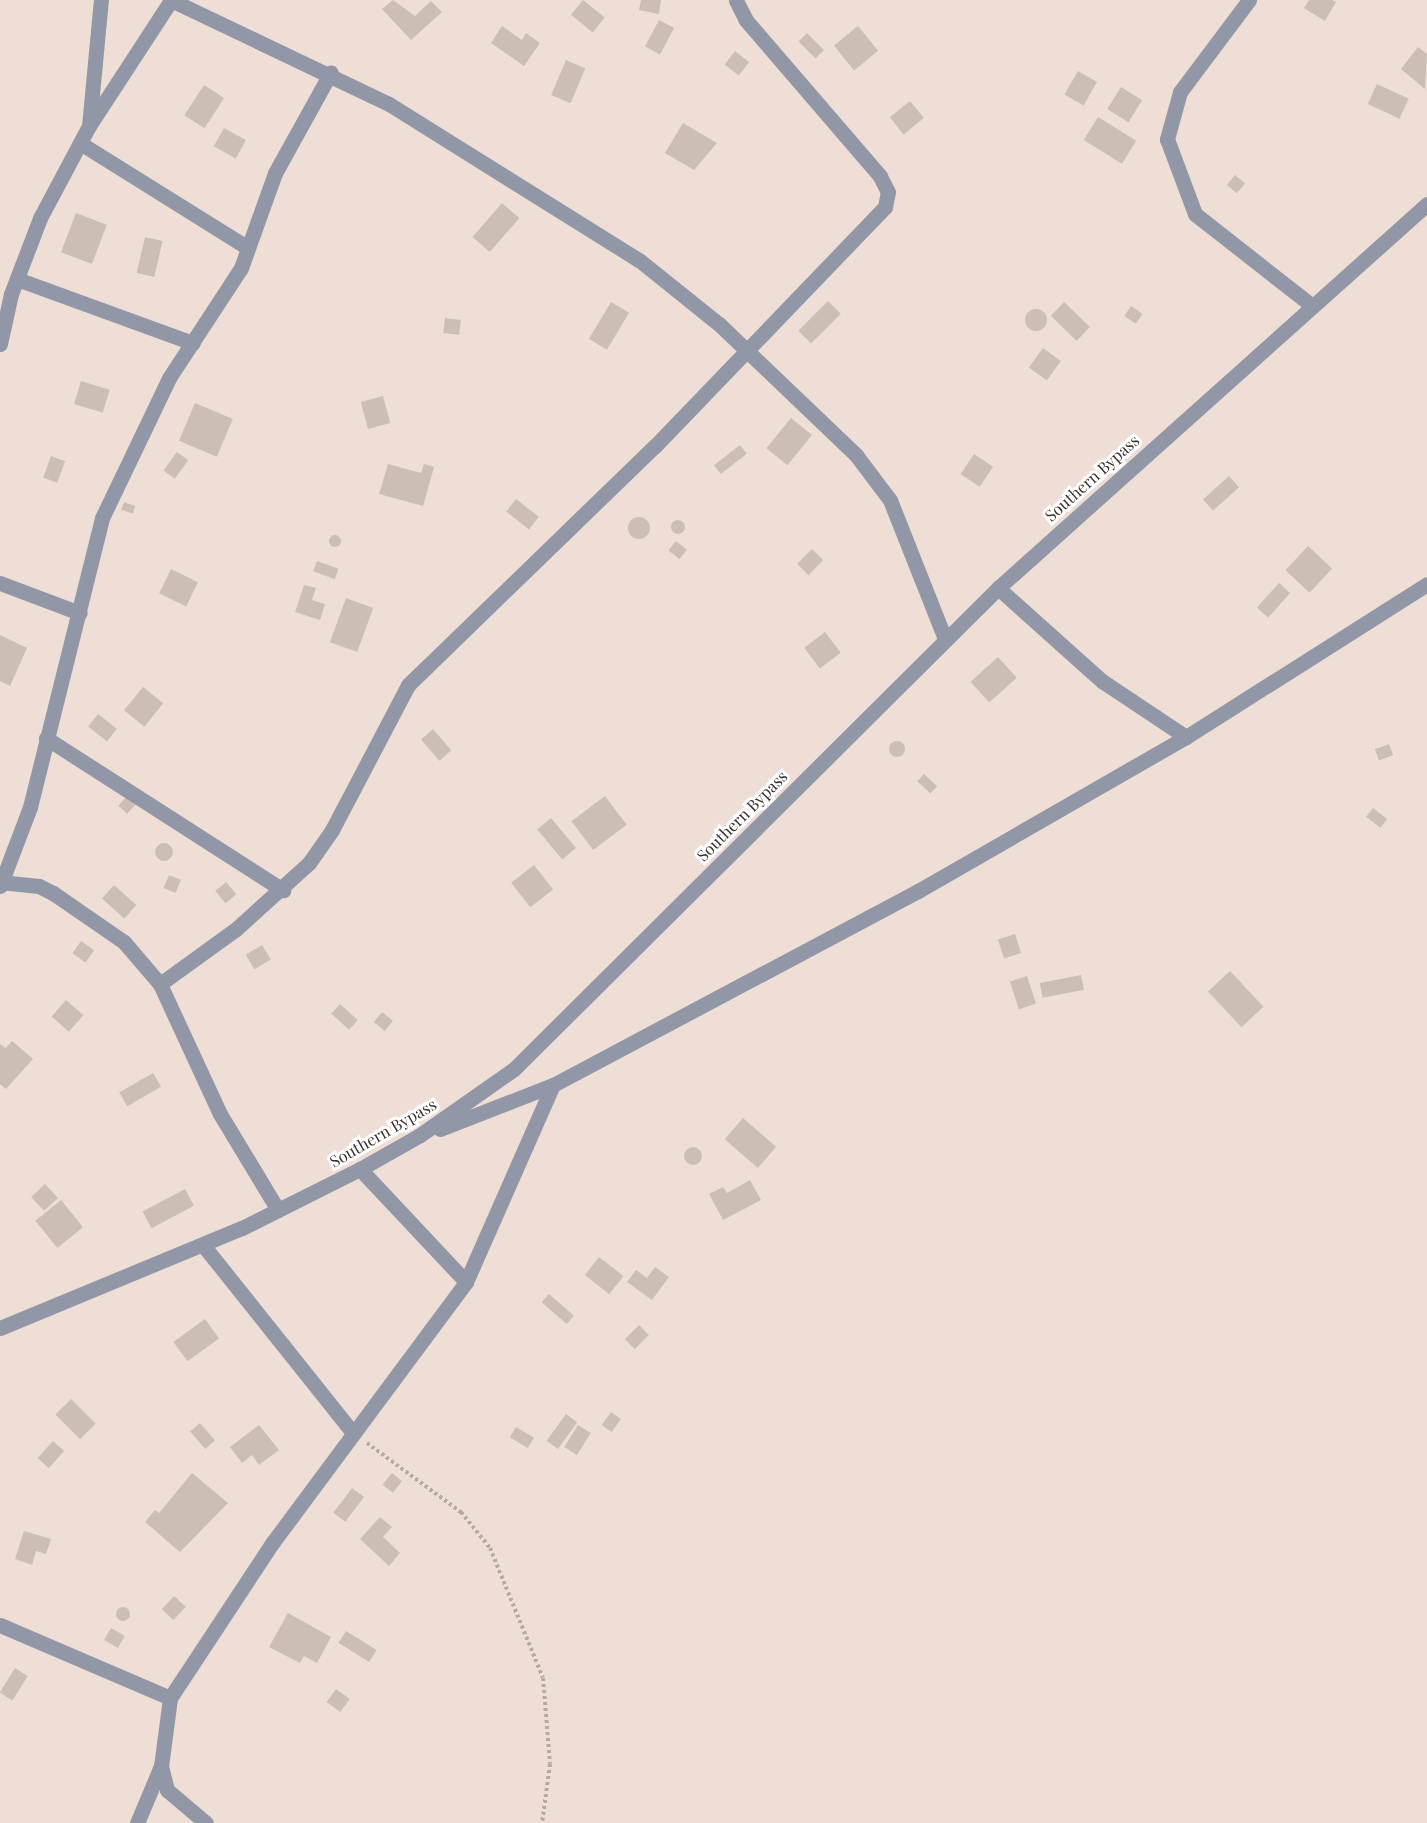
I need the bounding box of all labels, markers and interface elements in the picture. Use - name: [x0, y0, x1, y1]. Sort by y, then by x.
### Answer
- street label: Southern Bypass: [1041, 431, 1143, 525]
- street label: Southern Bypass: [693, 767, 791, 865]
- street label: Southern Bypass: [326, 1095, 440, 1171]

